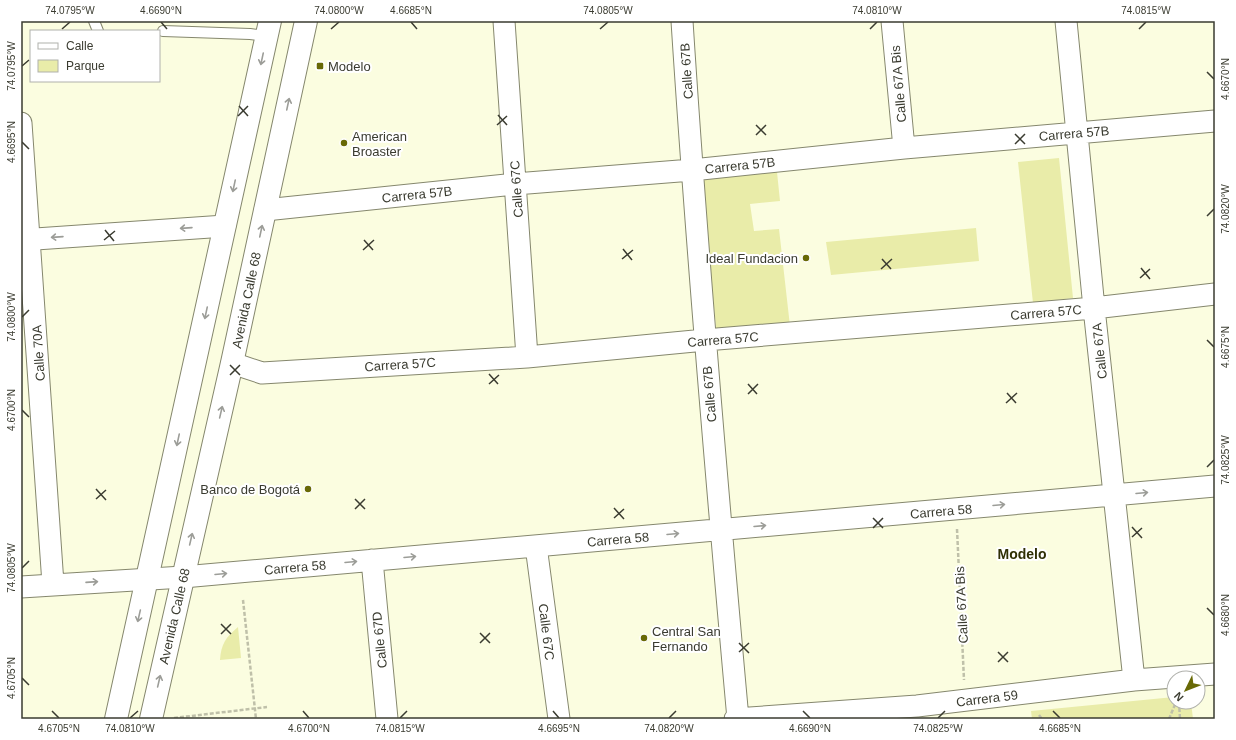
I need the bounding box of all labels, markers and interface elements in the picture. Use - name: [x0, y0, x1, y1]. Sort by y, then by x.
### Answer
- text: 74.0795°W: [45, 5, 95, 16]
- text: 4.6690°N: [140, 5, 182, 16]
- text: 74.0800°W: [314, 5, 364, 16]
- text: 4.6685°N: [390, 5, 432, 16]
- text: 74.0805°W: [583, 5, 633, 16]
- text: 74.0810°W: [852, 5, 902, 16]
- text: 74.0815°W: [1121, 5, 1171, 16]
- legend: [30, 30, 160, 82]
- text: Calle: [66, 39, 94, 53]
- text: 74.0795°W: [6, 41, 17, 91]
- street label: Calle 67B: [677, 42, 696, 100]
- street label: Calle 67A Bis: [888, 44, 909, 123]
- one-way arrow: [257, 52, 265, 65]
- text: 4.6670°N: [1220, 58, 1231, 100]
- text: Parque: [66, 59, 105, 73]
- place label: Modelo: [328, 59, 371, 74]
- marker: Modelo: [315, 61, 325, 71]
- one-way arrow: [285, 98, 293, 111]
- text: 4.6695°N: [6, 121, 17, 163]
- street label: Carrera 57B: [1038, 123, 1110, 144]
- place label: American Broaster: [352, 129, 407, 159]
- marker: American Broaster: [339, 138, 349, 148]
- street label: Carrera 57B: [704, 154, 776, 177]
- street label: Calle 67C: [507, 160, 526, 218]
- one-way arrow: [229, 179, 237, 192]
- street label: Carrera 57B: [381, 183, 453, 206]
- text: 74.0820°W: [1220, 184, 1231, 234]
- one-way arrow: [180, 225, 193, 232]
- one-way arrow: [257, 225, 265, 238]
- one-way arrow: [51, 233, 64, 240]
- street label: Avenida Calle 68: [229, 251, 264, 350]
- place label: Ideal Fundacion: [705, 251, 798, 266]
- marker: Ideal Fundacion: [801, 253, 811, 263]
- text: 74.0800°W: [6, 292, 17, 342]
- street label: Carrera 57C: [1010, 302, 1082, 323]
- one-way arrow: [201, 306, 209, 319]
- street label: Calle 67A: [1089, 322, 1110, 380]
- street label: Calle 70A: [29, 324, 48, 382]
- text: 4.6675°N: [1220, 326, 1231, 368]
- street label: Carrera 57C: [687, 329, 759, 350]
- street label: Carrera 57C: [364, 355, 436, 374]
- street label: Calle 67B: [700, 365, 719, 423]
- text: 4.6700°N: [6, 389, 17, 431]
- one-way arrow: [217, 406, 225, 419]
- one-way arrow: [173, 433, 181, 446]
- text: 74.0825°W: [1220, 435, 1231, 485]
- place label: Banco de Bogotá: [200, 482, 301, 497]
- marker: Banco de Bogotá: [303, 484, 313, 494]
- one-way arrow: [1135, 489, 1148, 497]
- street label: Carrera 58: [909, 501, 973, 522]
- one-way arrow: [992, 502, 1005, 509]
- one-way arrow: [753, 523, 766, 530]
- street label: Carrera 58: [586, 529, 650, 550]
- one-way arrow: [666, 530, 679, 538]
- one-way arrow: [188, 533, 196, 546]
- text: 74.0805°W: [6, 543, 17, 593]
- district label: Modelo: [998, 546, 1047, 562]
- one-way arrow: [403, 553, 416, 561]
- street label: Carrera 58: [263, 557, 327, 578]
- one-way arrow: [344, 559, 357, 566]
- street label: Calle 67A Bis: [952, 565, 971, 644]
- street label: Avenida Calle 68: [156, 567, 193, 666]
- one-way arrow: [214, 570, 227, 577]
- one-way arrow: [85, 578, 98, 585]
- text: 4.6680°N: [1220, 594, 1231, 636]
- street label: Calle 67C: [536, 603, 557, 661]
- one-way arrow: [135, 610, 143, 623]
- street label: Calle 67D: [369, 611, 390, 669]
- place label: Central San Fernando: [652, 624, 721, 654]
- marker: Central San Fernando: [639, 633, 649, 643]
- text: 4.6705°N: [6, 657, 17, 699]
- north arrow: [1166, 670, 1206, 710]
- one-way arrow: [156, 675, 164, 688]
- street label: Carrera 59: [955, 687, 1019, 710]
- text: N: [1172, 690, 1186, 704]
- text: 4.6705°N: [38, 723, 80, 734]
- text: 74.0810°W: [105, 723, 155, 734]
- text: 4.6700°N: [288, 723, 330, 734]
- text: 74.0815°W: [375, 723, 425, 734]
- text: 4.6695°N: [538, 723, 580, 734]
- text: 74.0820°W: [644, 723, 694, 734]
- text: 4.6690°N: [789, 723, 831, 734]
- text: 74.0825°W: [913, 723, 963, 734]
- text: 4.6685°N: [1039, 723, 1081, 734]

